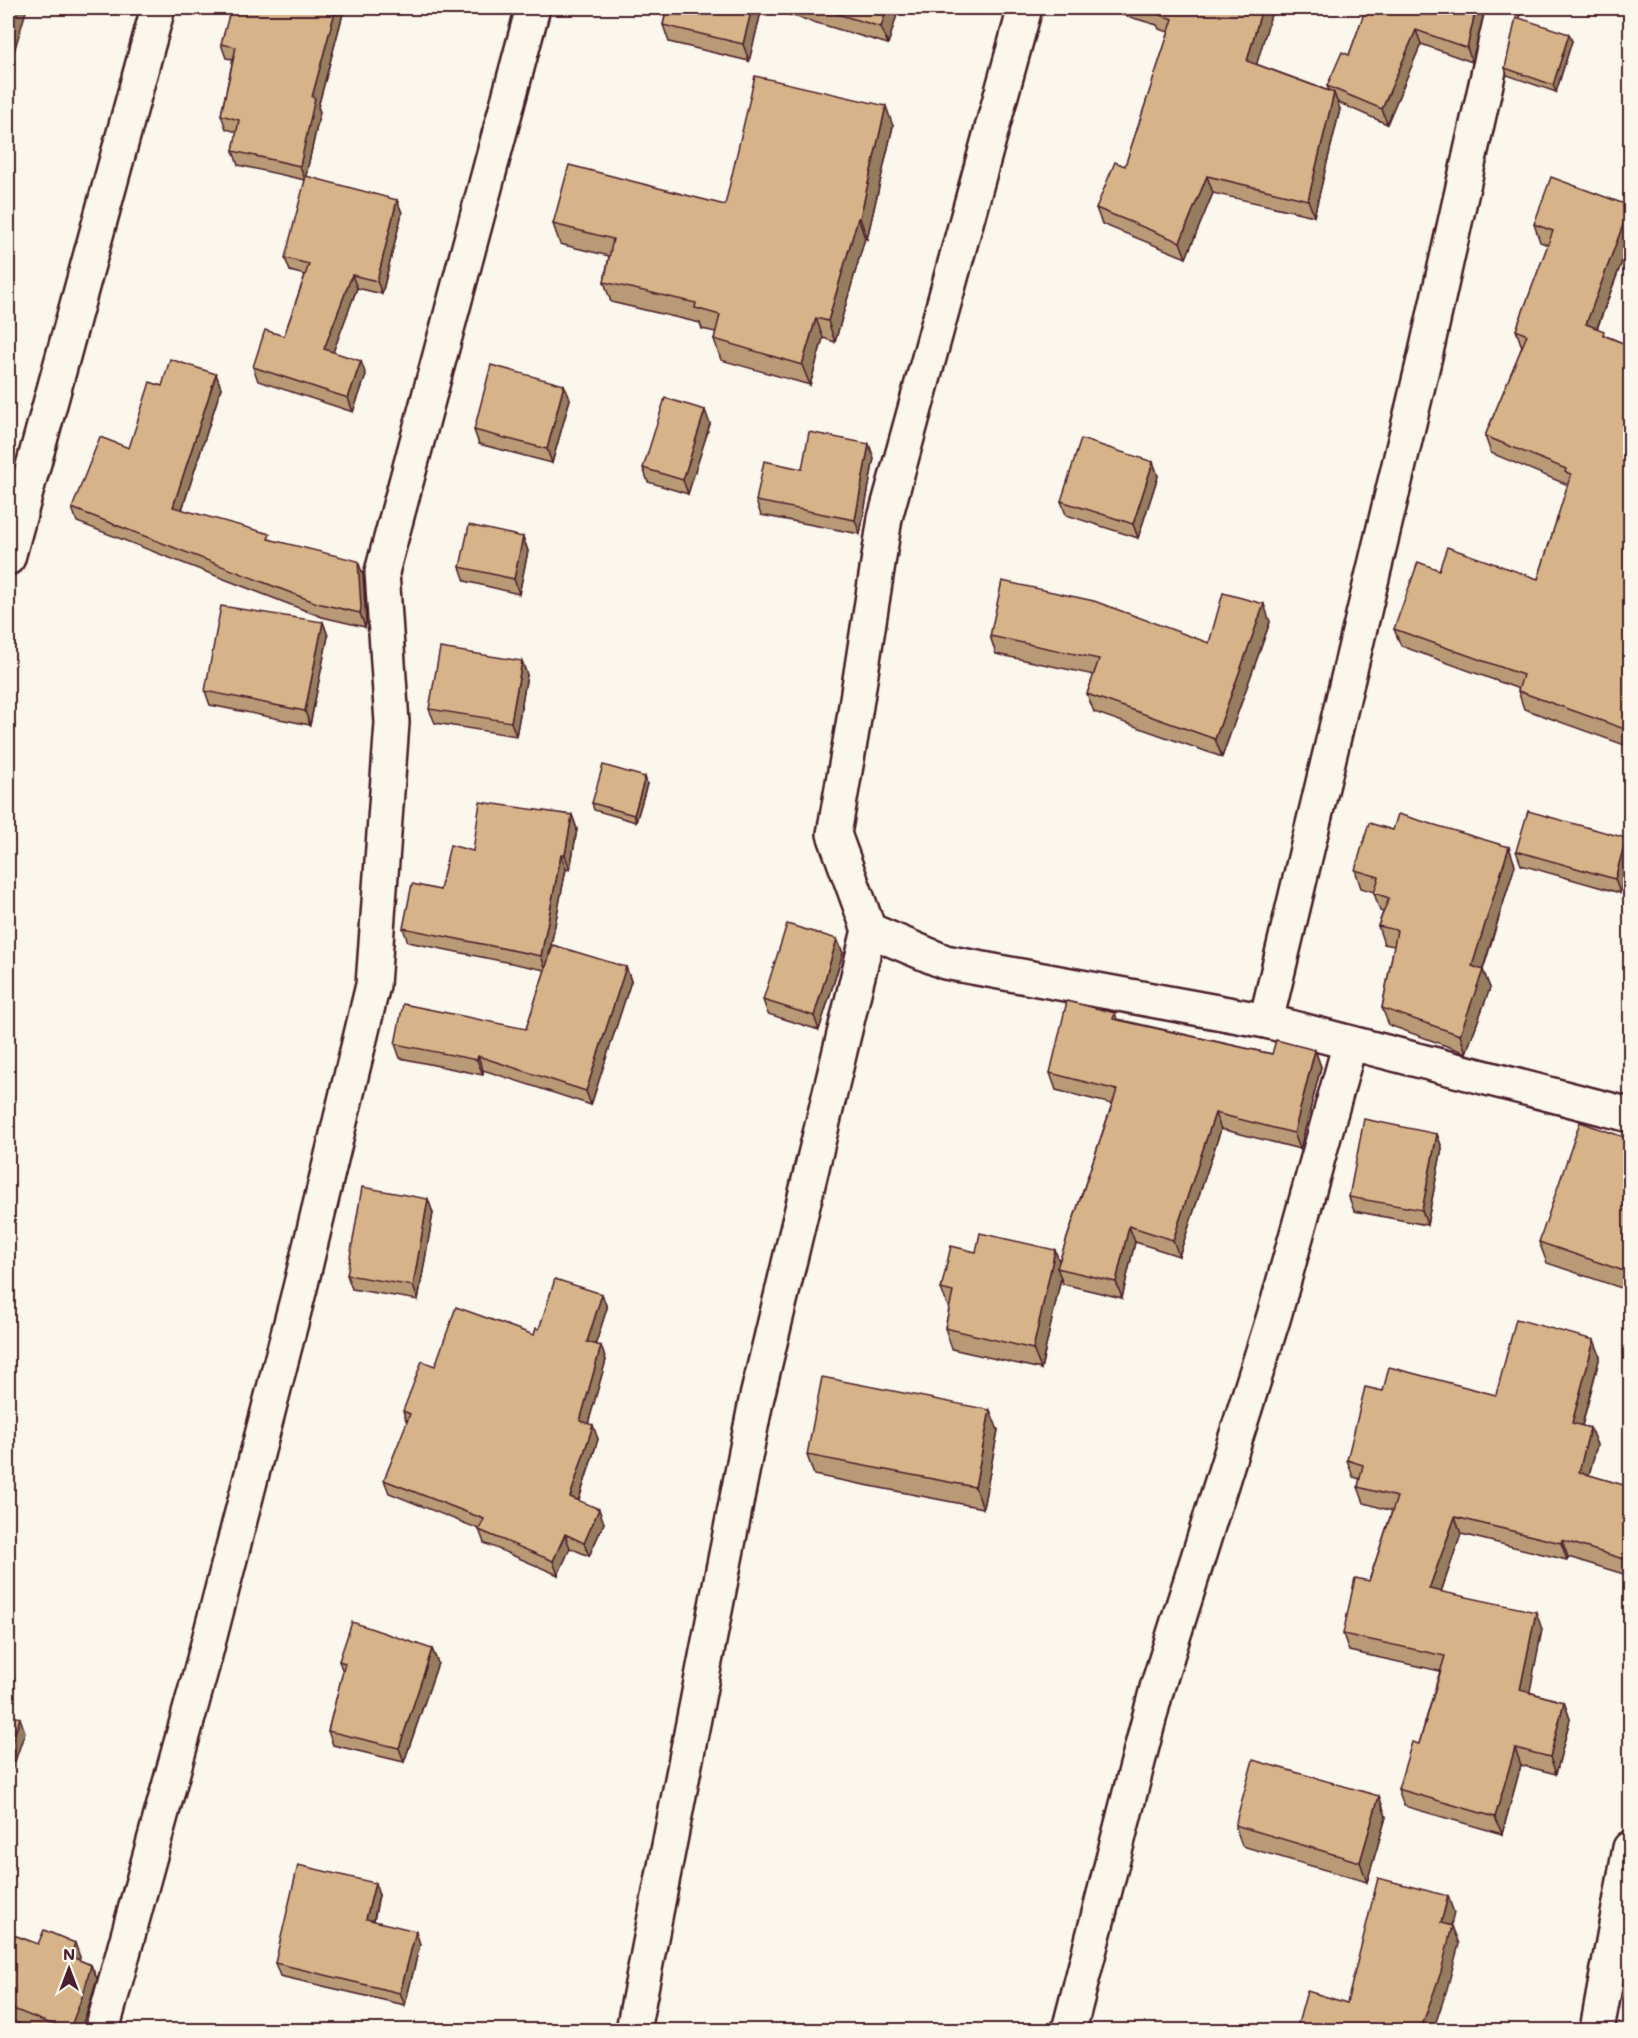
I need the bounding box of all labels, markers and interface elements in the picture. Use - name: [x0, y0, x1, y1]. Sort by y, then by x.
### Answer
- north arrow: [39, 1939, 99, 1999]
- text: N: [63, 1943, 75, 1964]

